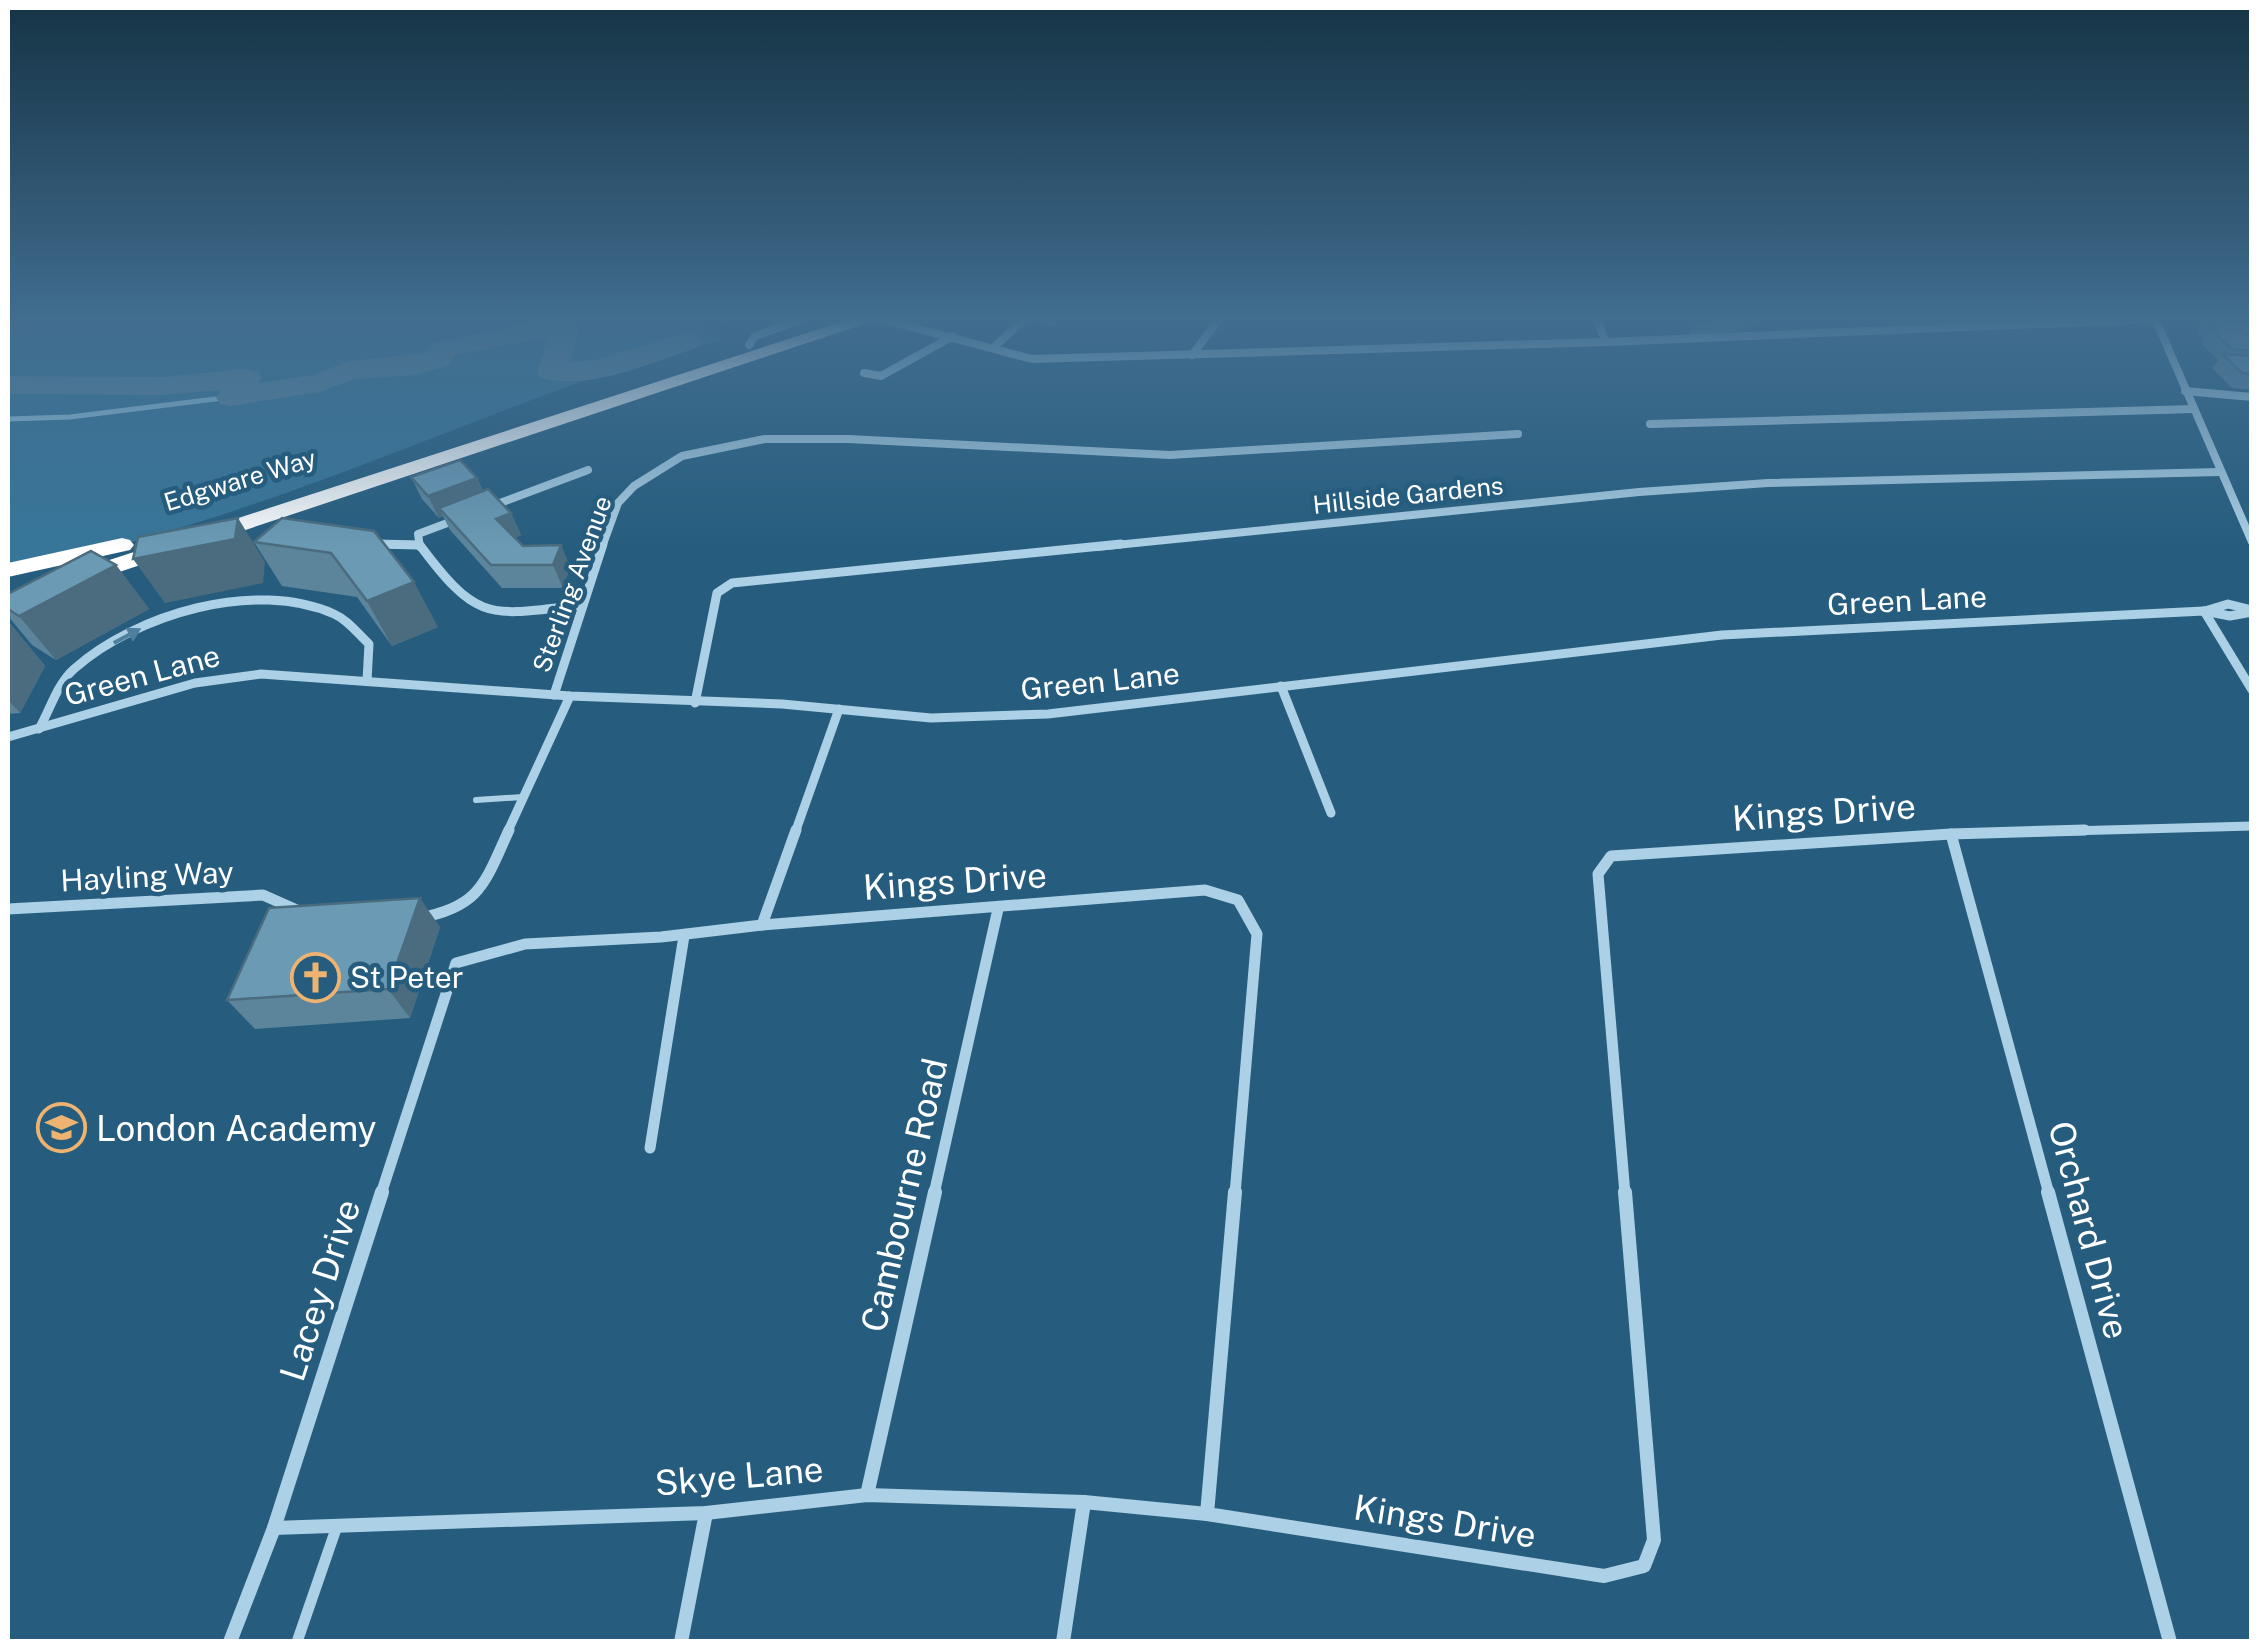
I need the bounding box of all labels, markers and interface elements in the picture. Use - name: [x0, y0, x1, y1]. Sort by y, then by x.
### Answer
- street label: Edgware Way: [160, 443, 320, 517]
- street label: Hillside Gardens: [1311, 470, 1505, 520]
- street label: Sterling Avenue: [526, 492, 618, 676]
- street label: Green Lane: [1826, 578, 1988, 622]
- one-way arrow: [113, 628, 141, 645]
- street label: Green Lane: [60, 637, 224, 713]
- street label: Green Lane: [1019, 655, 1181, 707]
- street label: Kings Drive: [1731, 785, 1917, 839]
- street label: Hayling Way: [59, 853, 235, 899]
- street label: Kings Drive: [862, 854, 1048, 908]
- church icon: St Peter: [289, 951, 341, 1003]
- place label: St Peter: [350, 959, 464, 995]
- street label: Cambourne Road: [853, 1054, 955, 1336]
- school or university icon: London Academy: [35, 1102, 87, 1154]
- place label: London Academy: [96, 1108, 377, 1149]
- street label: Orchard Drive: [2040, 1117, 2138, 1343]
- street label: Lacey Drive: [271, 1194, 369, 1386]
- street label: Skye Lane: [653, 1448, 825, 1504]
- street label: Kings Drive: [1351, 1486, 1539, 1556]

